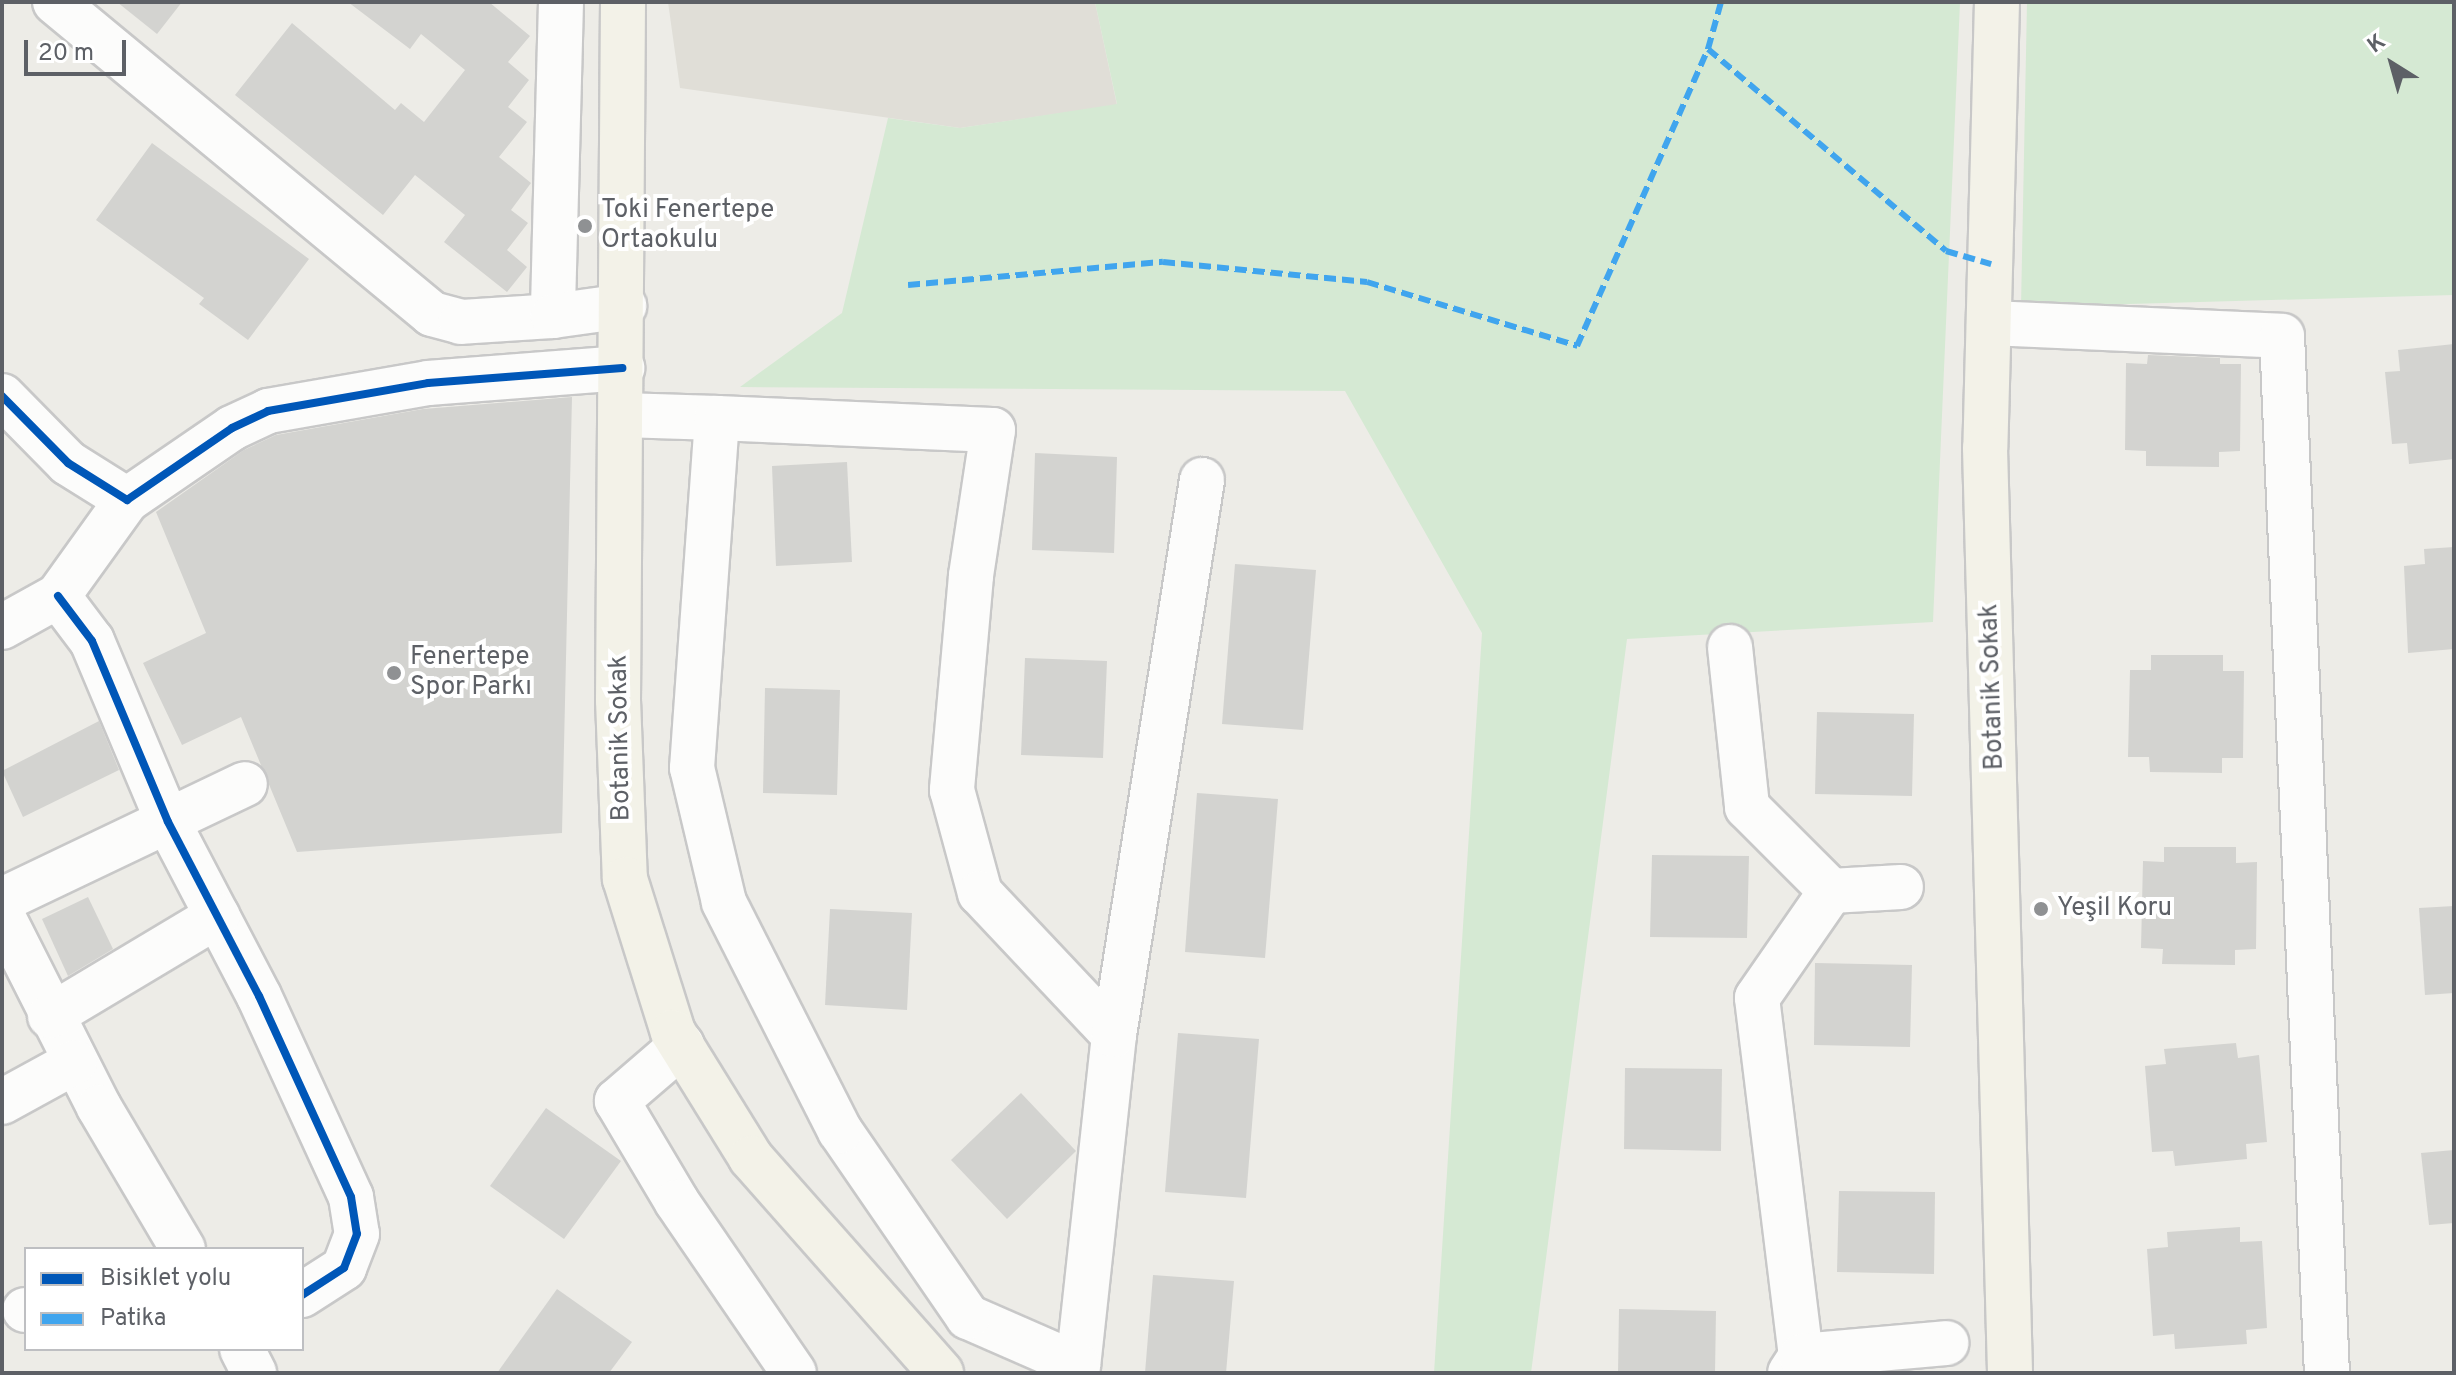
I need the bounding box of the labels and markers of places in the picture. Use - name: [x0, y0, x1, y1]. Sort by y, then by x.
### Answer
- place label: Toki Fenertepe Ortaokulu: [601, 195, 774, 256]
- marker: Toki Fenertepe Ortaokulu: [576, 217, 594, 235]
- place label: Fenertepe Spor Parkı: [410, 642, 532, 704]
- marker: Fenertepe Spor Parkı: [385, 664, 403, 682]
- place label: Yeşil Koru: [2057, 893, 2172, 925]
- marker: Yeşil Koru: [2032, 900, 2050, 918]

